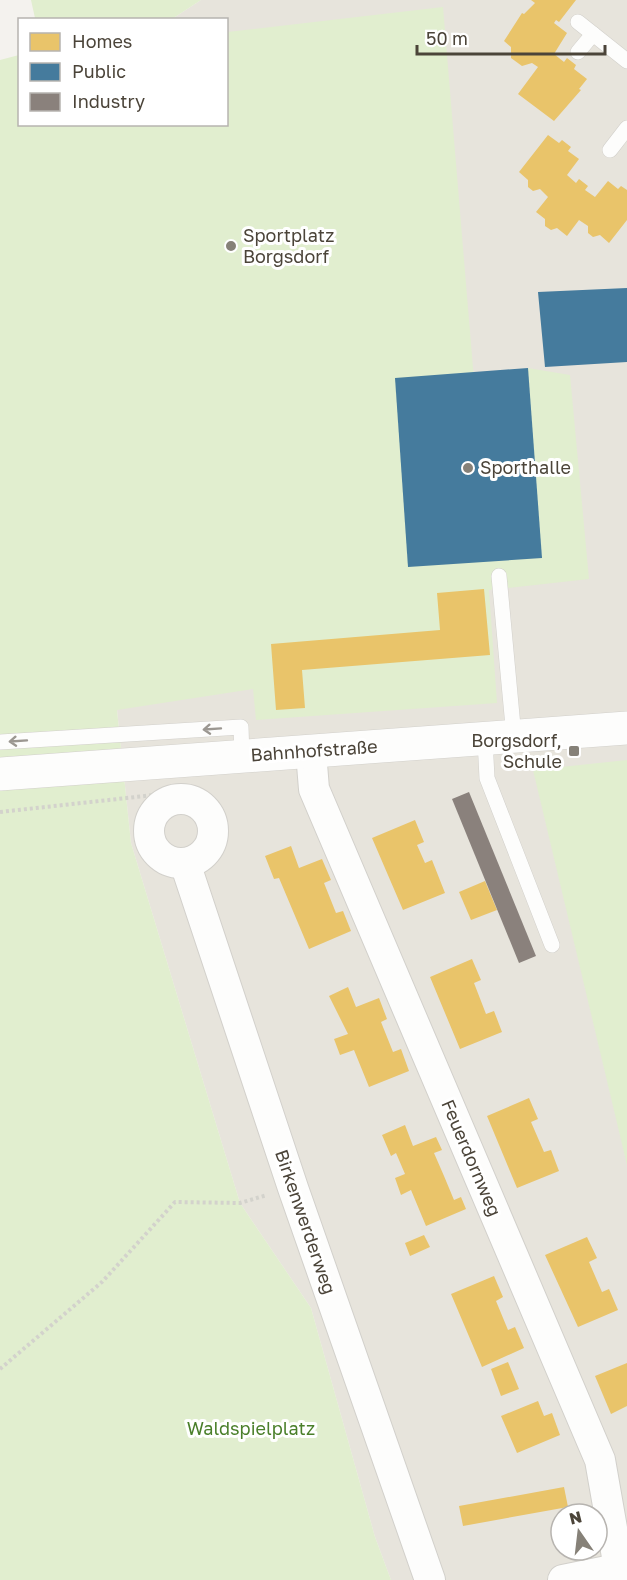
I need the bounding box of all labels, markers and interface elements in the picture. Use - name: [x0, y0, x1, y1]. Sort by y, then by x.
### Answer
- legend: [18, 18, 228, 126]
- scale bar: [417, 18, 604, 56]
- text: 50 m: [426, 27, 468, 49]
- text: Homes: [72, 30, 132, 52]
- text: Public: [72, 60, 126, 82]
- text: Industry: [72, 90, 145, 112]
- place label: Sportplatz Borgsdorf: [243, 224, 335, 267]
- marker: Sportplatz Borgsdorf: [224, 239, 238, 253]
- place label: Sporthalle: [480, 456, 571, 478]
- marker: Sporthalle: [461, 461, 475, 475]
- one-way arrow: [203, 723, 223, 734]
- place label: Borgsdorf, Schule: [471, 729, 562, 772]
- street label: Bahnhofstraße: [250, 735, 378, 765]
- one-way arrow: [8, 736, 28, 747]
- marker: Borgsdorf, Schule: [567, 744, 581, 758]
- street label: Feuerdornweg: [437, 1096, 506, 1219]
- street label: Birkenwerderweg: [271, 1146, 341, 1297]
- park label: Waldspielplatz: [187, 1417, 315, 1439]
- north arrow: [549, 1502, 609, 1562]
- text: N: [567, 1506, 584, 1529]

